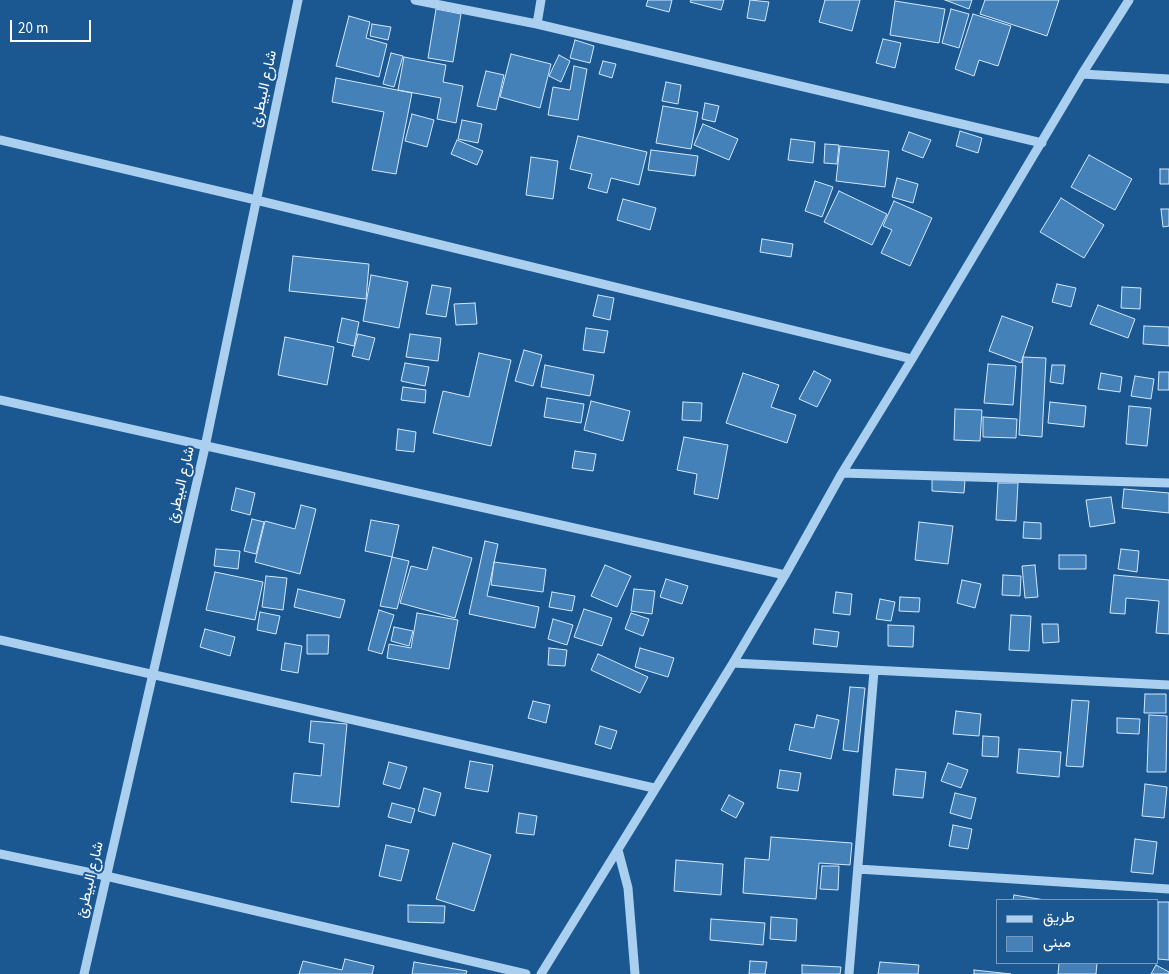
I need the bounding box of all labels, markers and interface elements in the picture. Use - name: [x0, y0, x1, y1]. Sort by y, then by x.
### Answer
- scale bar: [12, 10, 94, 42]
- text: 20 m: [18, 18, 48, 39]
- street label: شارع البيطرئ: [248, 49, 282, 129]
- street label: شارع البيطرئ: [164, 445, 200, 525]
- street label: شارع البيطرئ: [73, 840, 109, 920]
- legend: [996, 899, 1159, 964]
- text: طريق: [1043, 907, 1075, 928]
- text: مبنى: [1043, 932, 1071, 953]

